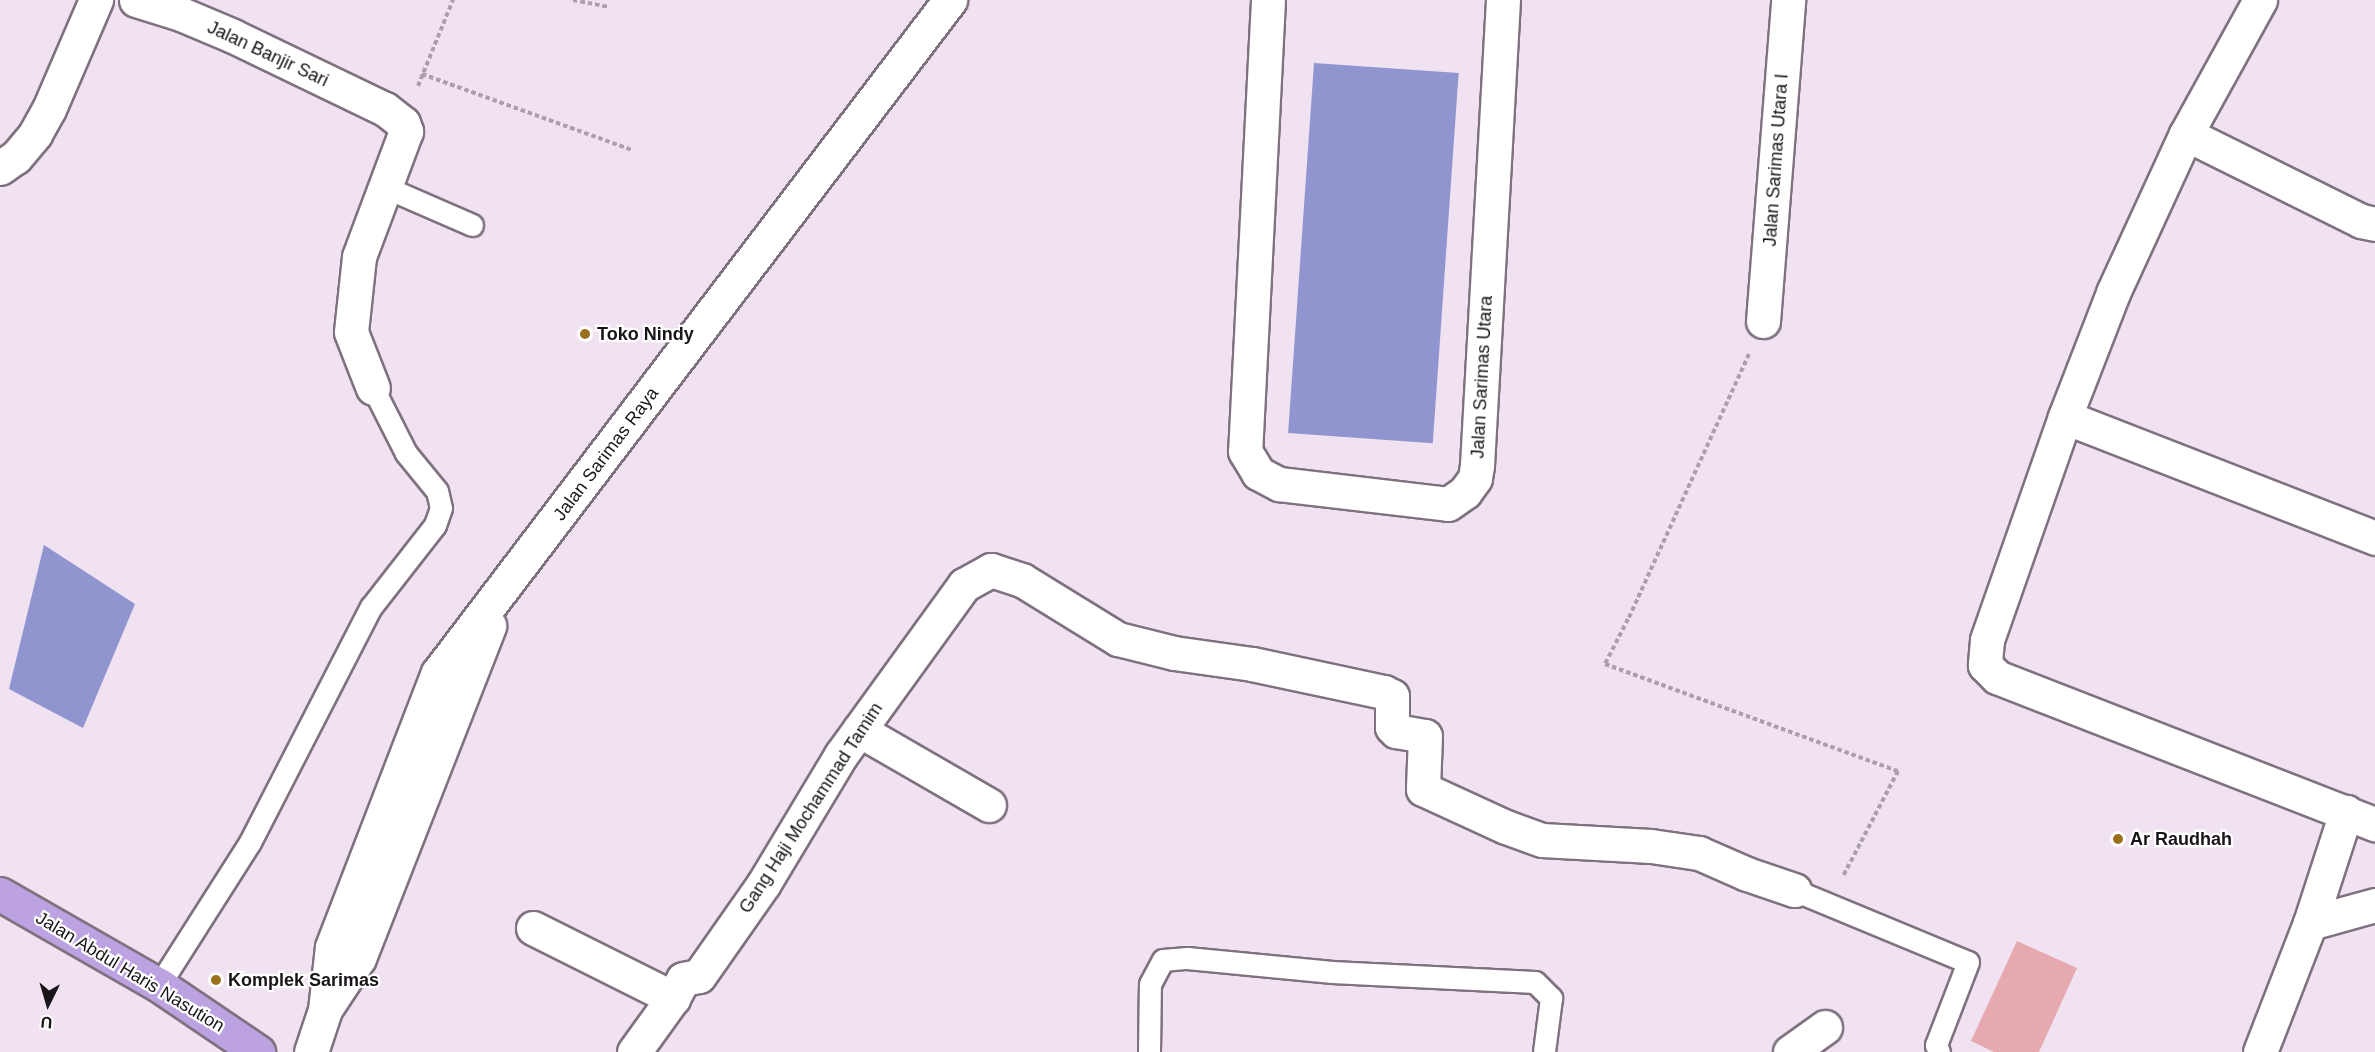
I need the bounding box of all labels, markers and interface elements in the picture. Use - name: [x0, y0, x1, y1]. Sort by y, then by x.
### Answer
- street label: Jalan Banjir Sari: [204, 17, 332, 91]
- street label: Jalan Sarimas Utara I: [1759, 73, 1793, 247]
- street label: Jalan Sarimas Utara: [1467, 295, 1497, 459]
- place label: Toko Nindy: [597, 323, 694, 345]
- marker: Toko Nindy: [578, 327, 592, 341]
- street label: Jalan Sarimas Raya: [549, 383, 663, 525]
- street label: Gang Haji Mochammad Tamim: [735, 699, 887, 917]
- place label: Ar Raudhah: [2130, 828, 2232, 850]
- marker: Ar Raudhah: [2111, 832, 2125, 846]
- street label: Jalan Abdul Haris Nasution: [31, 907, 229, 1037]
- place label: Komplek Sarimas: [228, 969, 379, 991]
- marker: Komplek Sarimas: [209, 973, 223, 987]
- north arrow: [18, 974, 78, 1034]
- text: U: [40, 1013, 53, 1031]

